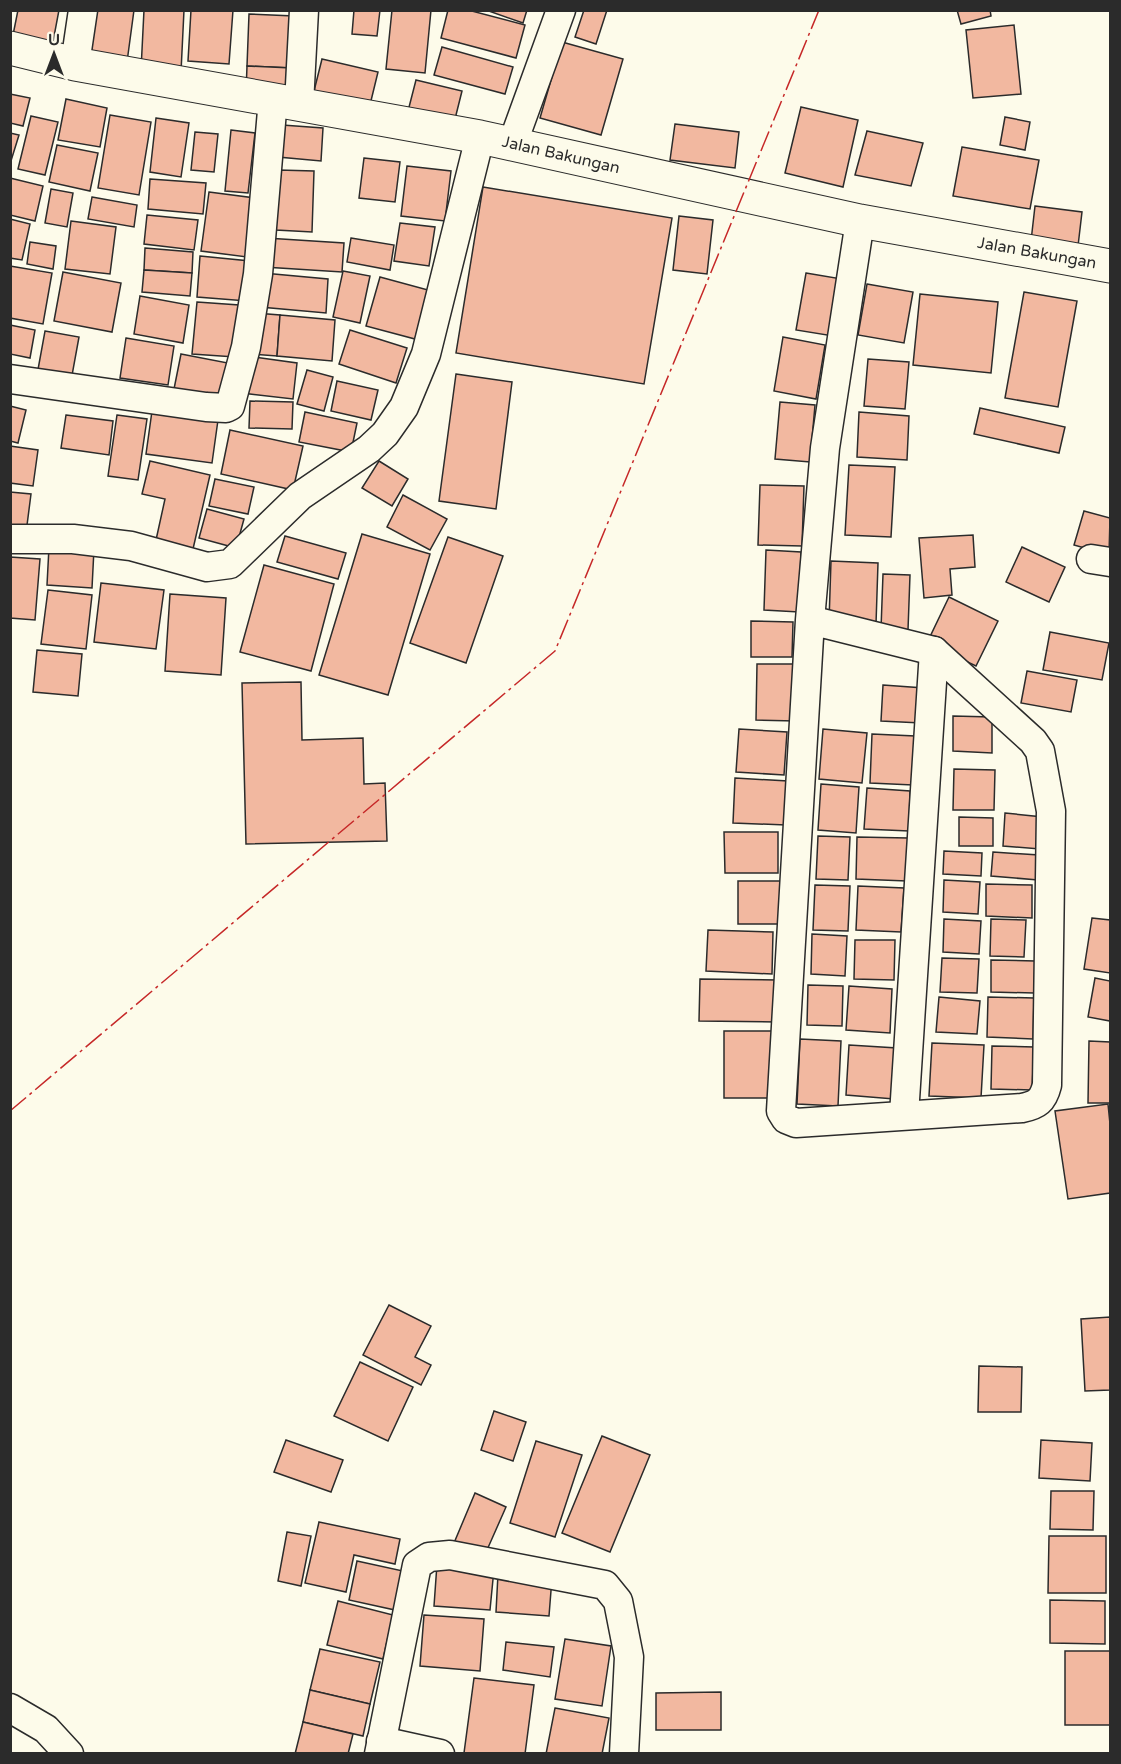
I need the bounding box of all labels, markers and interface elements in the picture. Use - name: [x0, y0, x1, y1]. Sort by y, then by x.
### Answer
- north arrow: [24, 24, 84, 84]
- text: U: [48, 30, 60, 50]
- street label: Jalan Bakungan: [500, 132, 622, 178]
- street label: Jalan Bakungan: [976, 233, 1098, 273]

